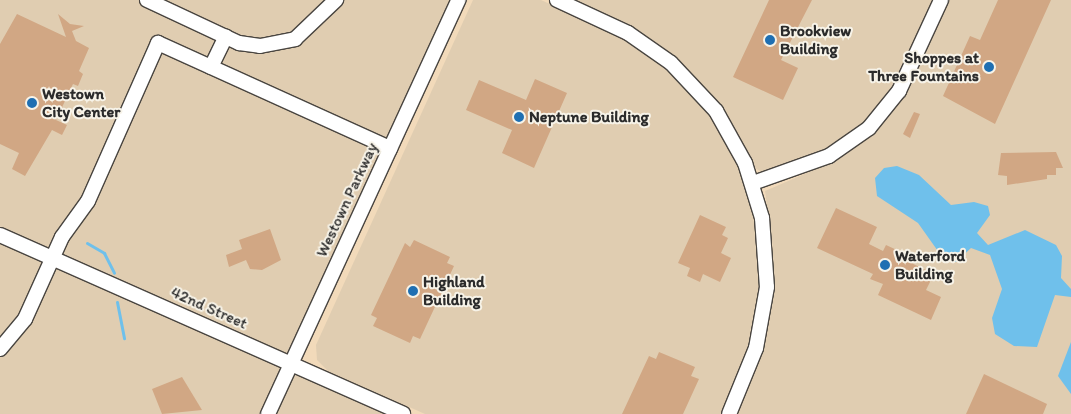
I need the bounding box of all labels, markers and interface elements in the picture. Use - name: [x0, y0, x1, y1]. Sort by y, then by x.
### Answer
- place label: Brookview Building: [780, 21, 851, 59]
- marker: Brookview Building: [764, 34, 776, 46]
- place label: Shoppes at Three Fountains: [868, 48, 979, 86]
- marker: Shoppes at Three Fountains: [983, 61, 995, 73]
- place label: Westown City Center: [42, 84, 120, 122]
- marker: Westown City Center: [26, 97, 38, 109]
- place label: Neptune Building: [529, 107, 649, 127]
- marker: Neptune Building: [513, 111, 525, 123]
- street label: Westown Parkway: [312, 140, 382, 260]
- place label: Waterford Building: [895, 246, 965, 284]
- marker: Waterford Building: [879, 259, 891, 271]
- place label: Highland Building: [423, 272, 485, 310]
- street label: 42nd Street: [168, 283, 250, 333]
- marker: Highland Building: [407, 285, 419, 297]

